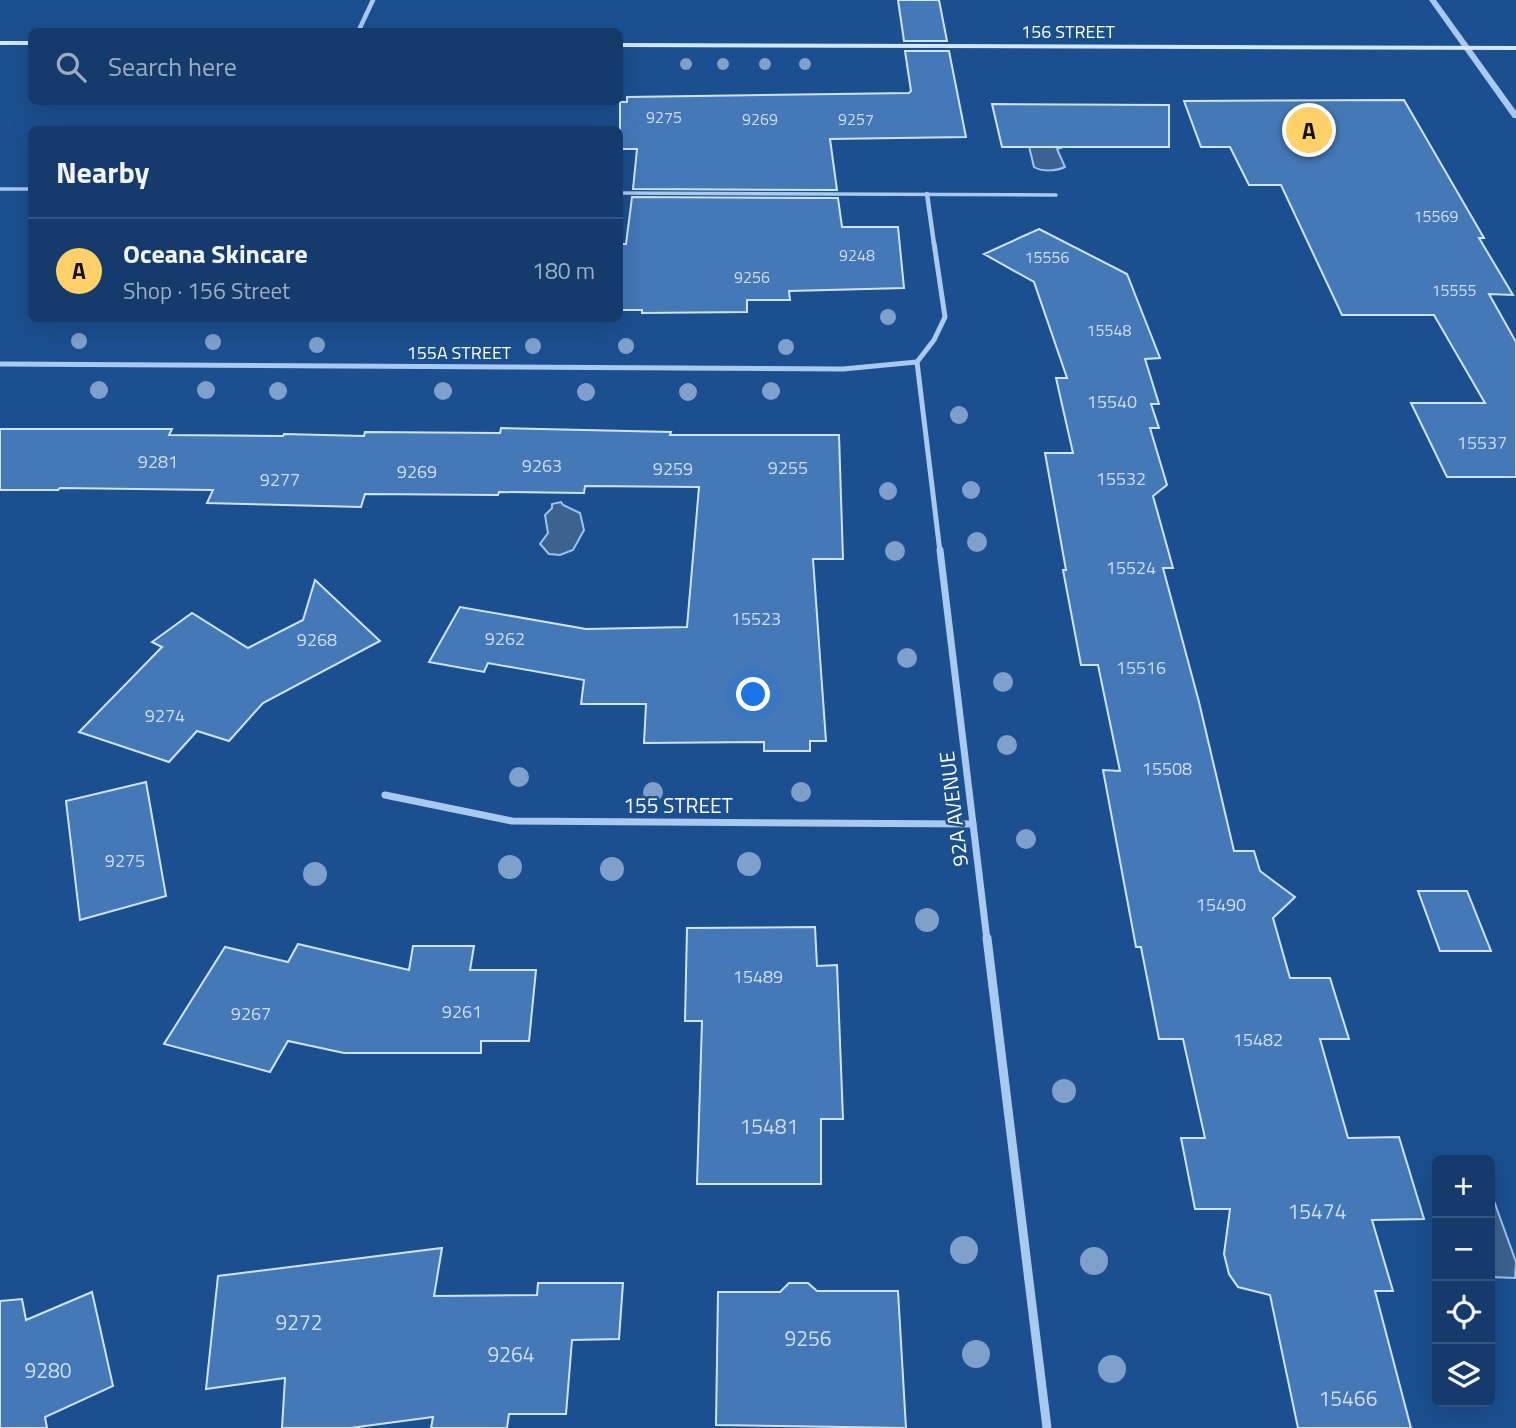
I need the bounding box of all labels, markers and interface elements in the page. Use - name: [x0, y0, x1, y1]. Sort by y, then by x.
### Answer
- street label: 156 STREET: [1021, 18, 1115, 45]
- search box: [28, 28, 623, 105]
- text: Search here: [108, 47, 237, 86]
- icon: search: [52, 48, 90, 86]
- pin: A: [1286, 104, 1332, 156]
- house number: 9275: [646, 105, 682, 129]
- house number: 9269: [742, 107, 778, 131]
- house number: 9257: [838, 107, 874, 131]
- text: Nearby: [56, 149, 149, 195]
- house number: 15569: [1414, 204, 1458, 228]
- text: Oceana Skincare: [123, 234, 308, 273]
- house number: 9248: [839, 243, 875, 267]
- house number: 15556: [1025, 245, 1069, 269]
- text: A: [72, 253, 86, 288]
- text: 180 m: [532, 253, 595, 288]
- house number: 9256: [734, 265, 770, 289]
- text: Shop · 156 Street: [123, 273, 290, 308]
- house number: 15555: [1432, 278, 1476, 302]
- house number: 15548: [1087, 318, 1131, 342]
- street label: 155A STREET: [407, 339, 512, 366]
- house number: 15540: [1087, 388, 1137, 415]
- house number: 15537: [1457, 429, 1507, 456]
- house number: 9281: [138, 448, 178, 475]
- house number: 9263: [522, 452, 562, 479]
- house number: 9255: [768, 454, 808, 481]
- house number: 9259: [653, 455, 693, 482]
- house number: 9269: [397, 458, 437, 485]
- house number: 15532: [1096, 465, 1146, 492]
- house number: 9277: [260, 466, 300, 493]
- house number: 15524: [1106, 554, 1156, 581]
- house number: 15523: [731, 605, 781, 632]
- house number: 9262: [485, 625, 525, 652]
- house number: 9268: [297, 626, 337, 653]
- house number: 15516: [1116, 654, 1166, 681]
- your location: [736, 677, 770, 711]
- house number: 9274: [145, 702, 185, 729]
- street label: 92A AVENUE: [930, 750, 976, 868]
- house number: 15508: [1142, 755, 1192, 782]
- street label: 155 STREET: [623, 789, 733, 821]
- house number: 9275: [105, 847, 145, 874]
- house number: 15490: [1196, 891, 1246, 918]
- house number: 15489: [733, 963, 783, 990]
- house number: 9261: [442, 998, 482, 1025]
- house number: 9267: [231, 1000, 271, 1027]
- house number: 15482: [1233, 1026, 1283, 1053]
- house number: 15481: [740, 1110, 798, 1142]
- map controls: [1432, 1155, 1495, 1407]
- button: +: [1432, 1155, 1495, 1218]
- house number: 15474: [1288, 1195, 1346, 1227]
- button: −: [1432, 1218, 1495, 1281]
- button: locate: [1432, 1281, 1495, 1344]
- house number: 9272: [275, 1306, 323, 1338]
- house number: 9256: [784, 1322, 832, 1354]
- house number: 9264: [487, 1338, 535, 1370]
- button: layers: [1432, 1344, 1495, 1407]
- house number: 9280: [24, 1354, 72, 1386]
- house number: 15466: [1319, 1382, 1377, 1414]

